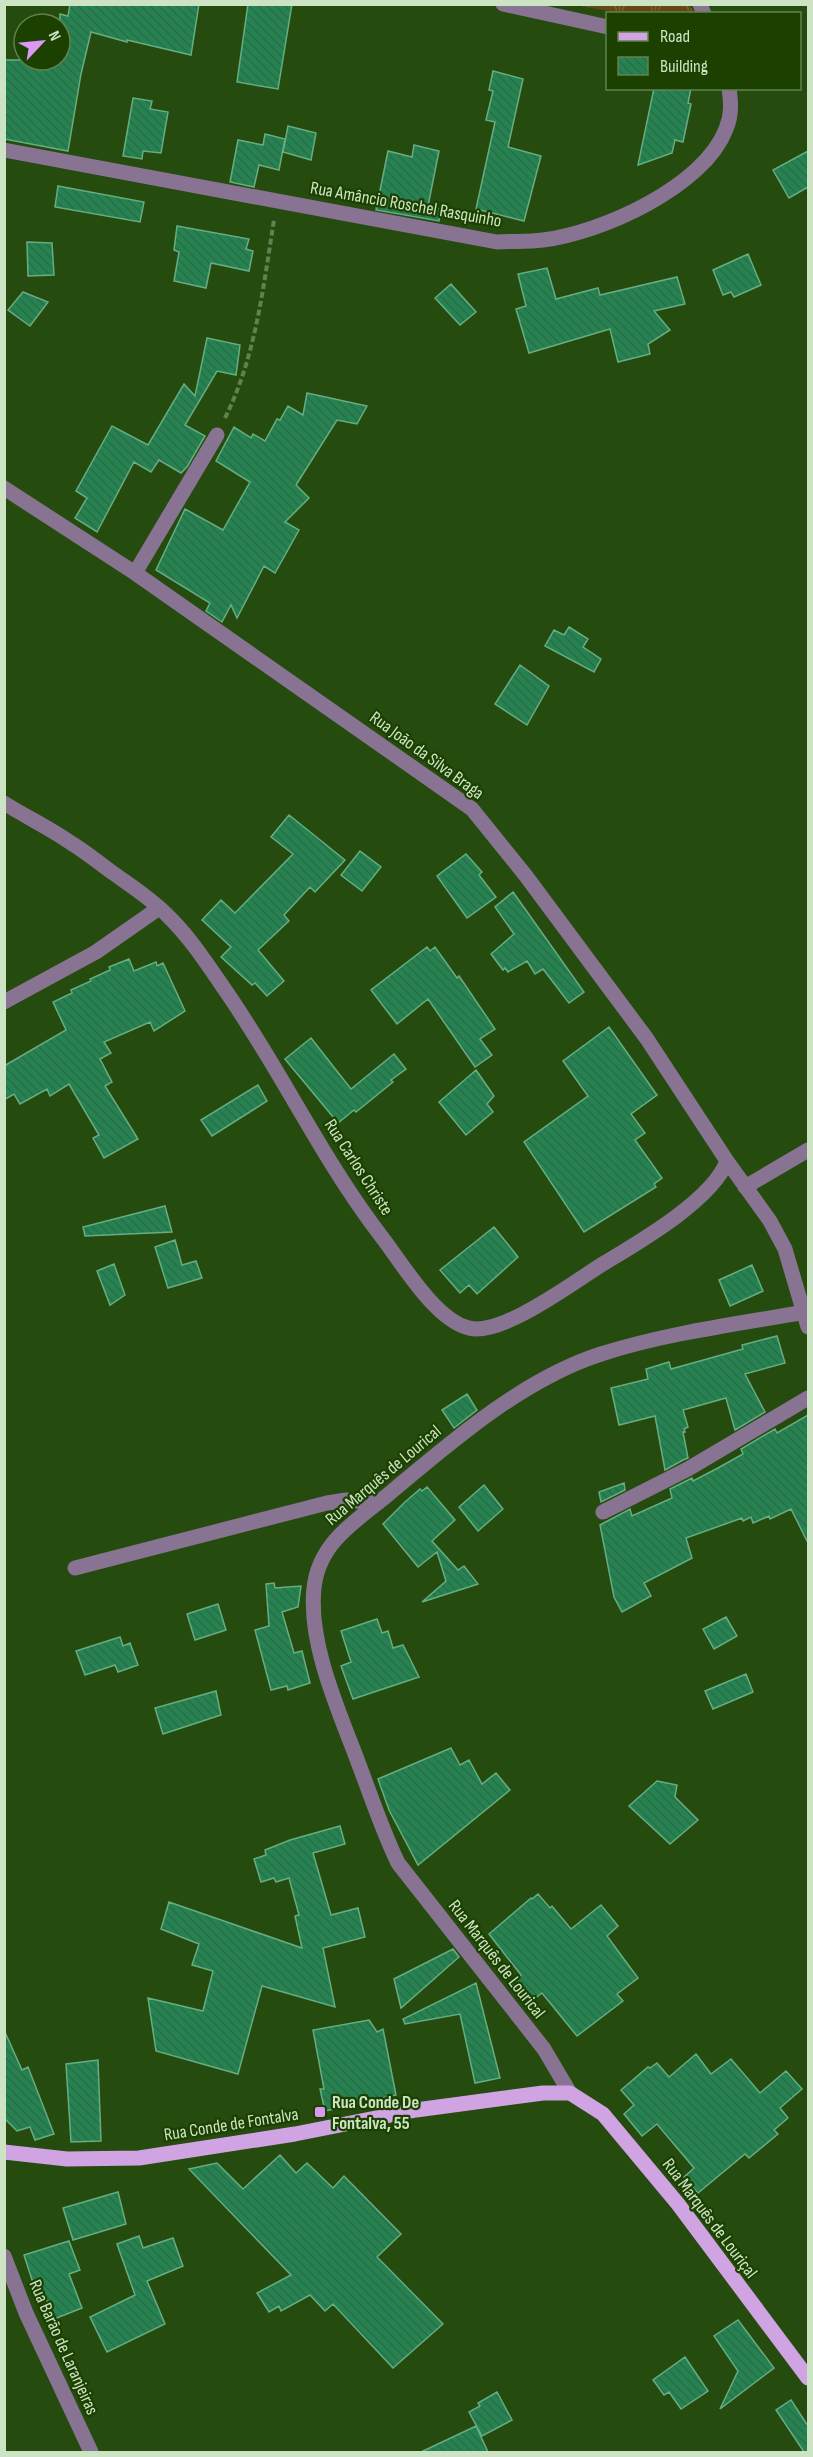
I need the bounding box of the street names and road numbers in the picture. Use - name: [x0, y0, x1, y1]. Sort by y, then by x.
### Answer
- street label: Rua Amâncio Roschel Rasquinho: [309, 177, 503, 232]
- street label: Rua João da Silva Braga: [366, 707, 488, 804]
- street label: Rua Carlos Christe: [320, 1115, 397, 1219]
- street label: Rua Marquês de Lourical: [321, 1421, 445, 1530]
- street label: Rua Marquês de Lourical: [444, 1896, 549, 2023]
- street label: Rua Conde de Fontalva: [162, 2103, 300, 2145]
- street label: Rua Marquês de Louriçal: [658, 2154, 761, 2282]
- street label: Rua Barão de Laranjeiras: [24, 2276, 103, 2418]

